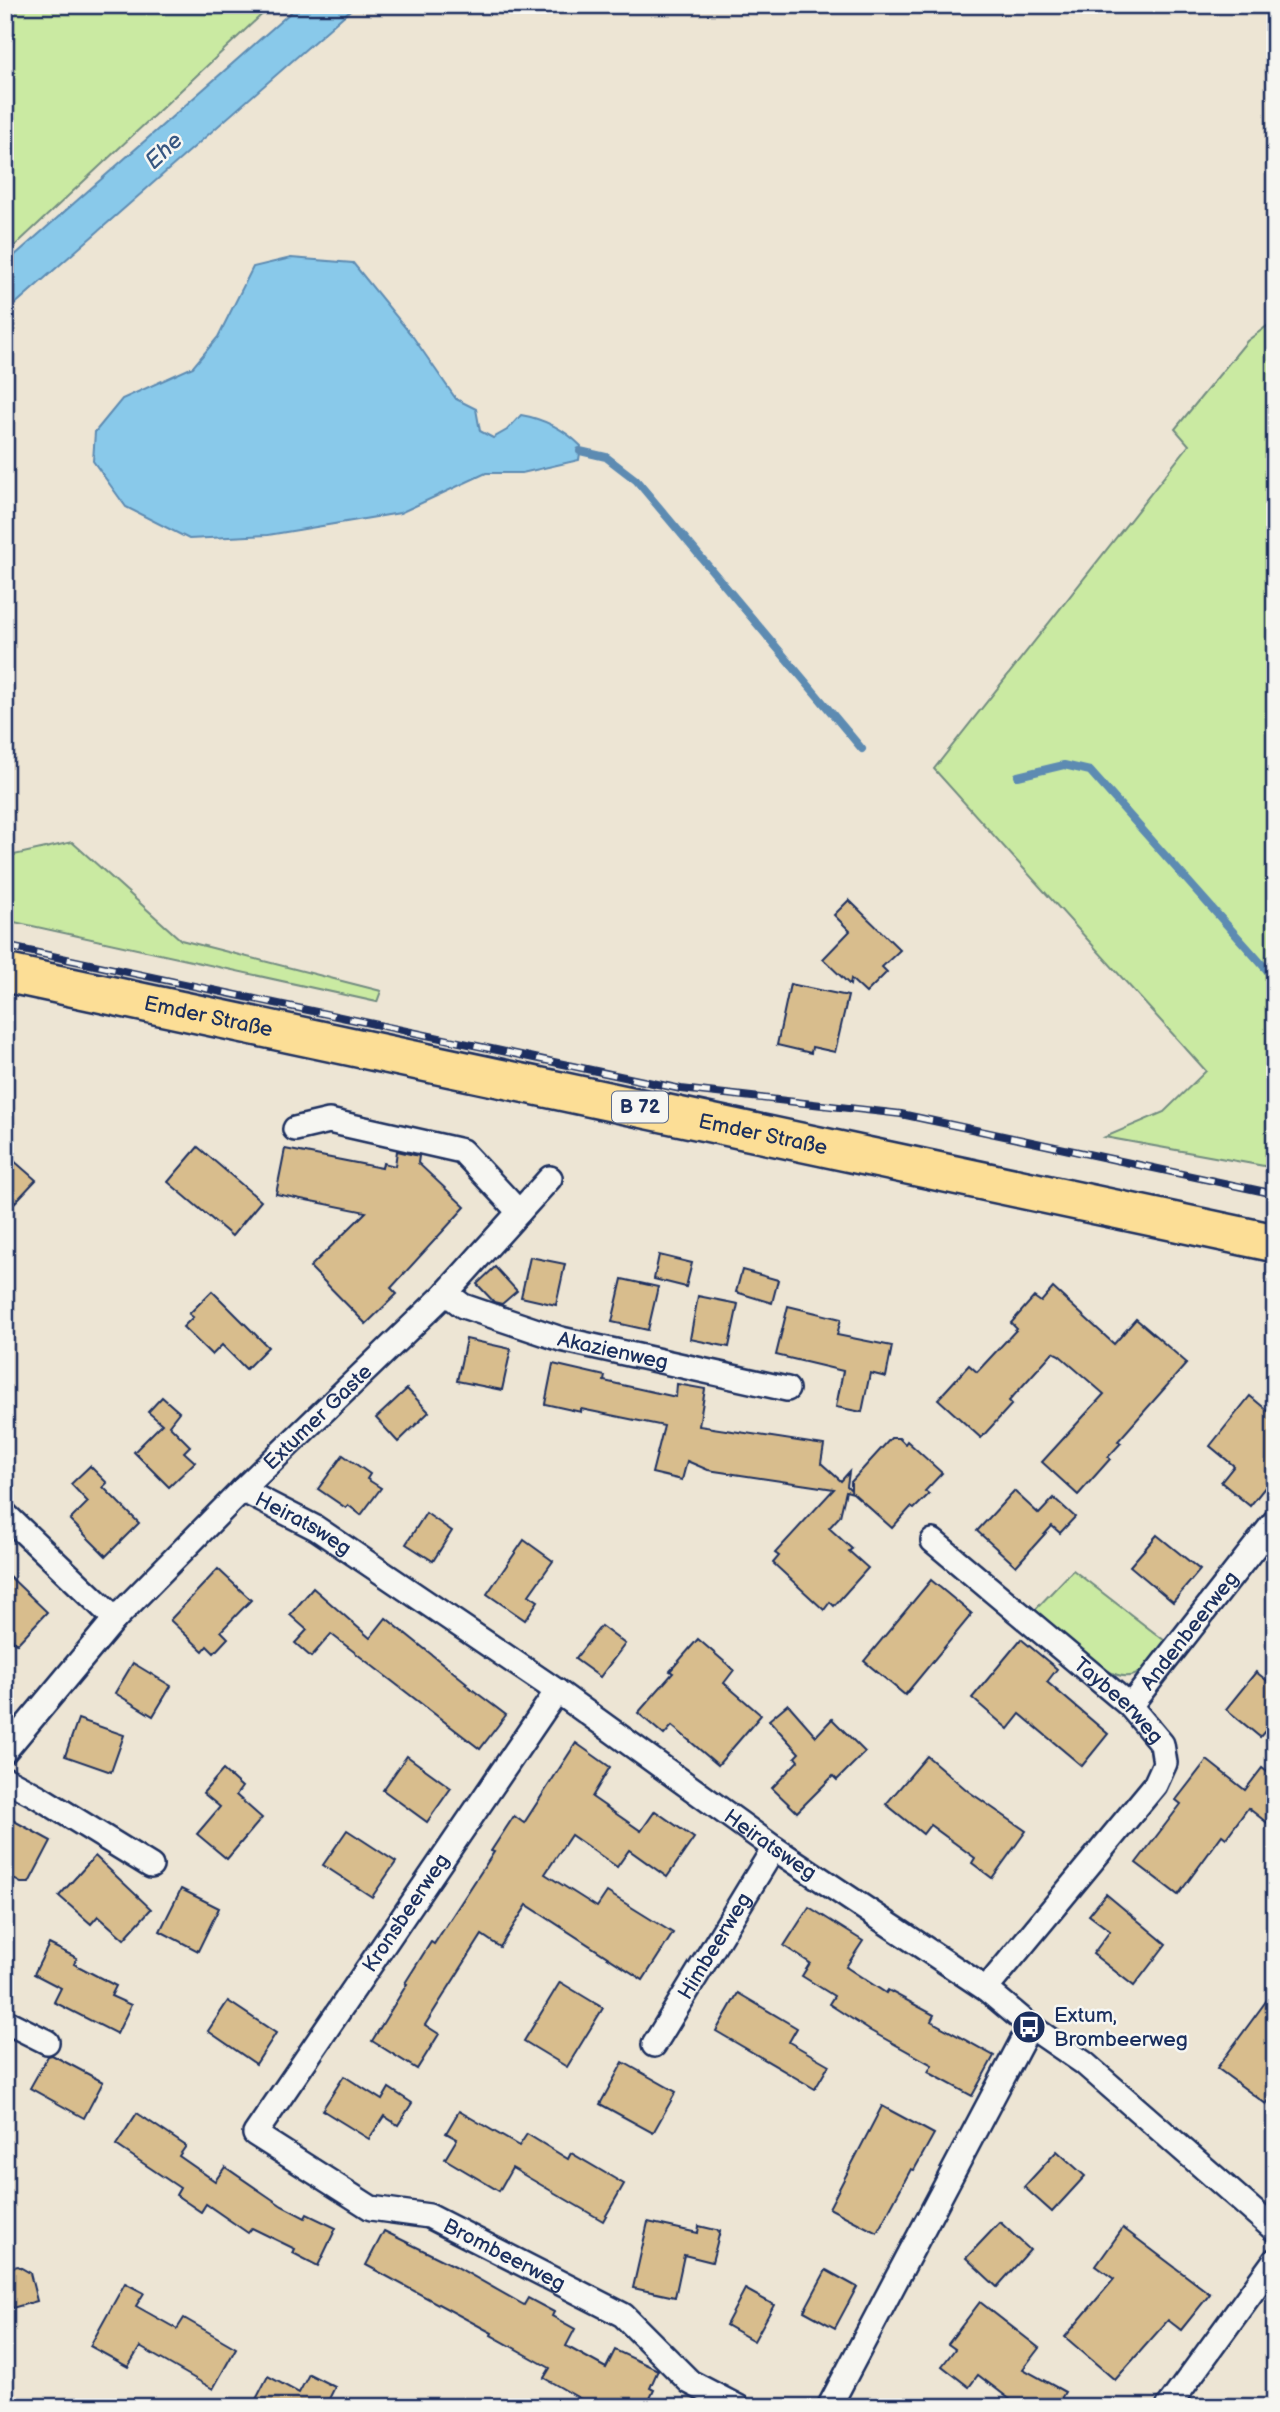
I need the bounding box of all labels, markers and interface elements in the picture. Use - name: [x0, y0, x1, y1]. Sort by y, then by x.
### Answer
- water label: Ehe: [139, 127, 189, 175]
- street label: Emder Straße: [142, 990, 275, 1042]
- road number: B 72: [612, 1092, 668, 1122]
- street label: Emder Straße: [696, 1108, 830, 1160]
- street label: Akazienweg: [555, 1326, 670, 1375]
- street label: Extumer Gaste: [258, 1359, 377, 1475]
- street label: Heiratsweg: [251, 1486, 356, 1561]
- street label: Andenbeerweg: [1135, 1566, 1244, 1695]
- street label: Taybeerweg: [1069, 1652, 1169, 1749]
- street label: Heiratsweg: [719, 1804, 821, 1885]
- street label: Kronsbeerweg: [357, 1849, 455, 1977]
- street label: Himbeerweg: [672, 1888, 756, 2004]
- place label: Extum, Brombeerweg: [1054, 2003, 1188, 2052]
- bus stop icon: Extum, Brombeerweg: [1010, 2008, 1048, 2046]
- street label: Brombeerweg: [439, 2213, 570, 2296]

